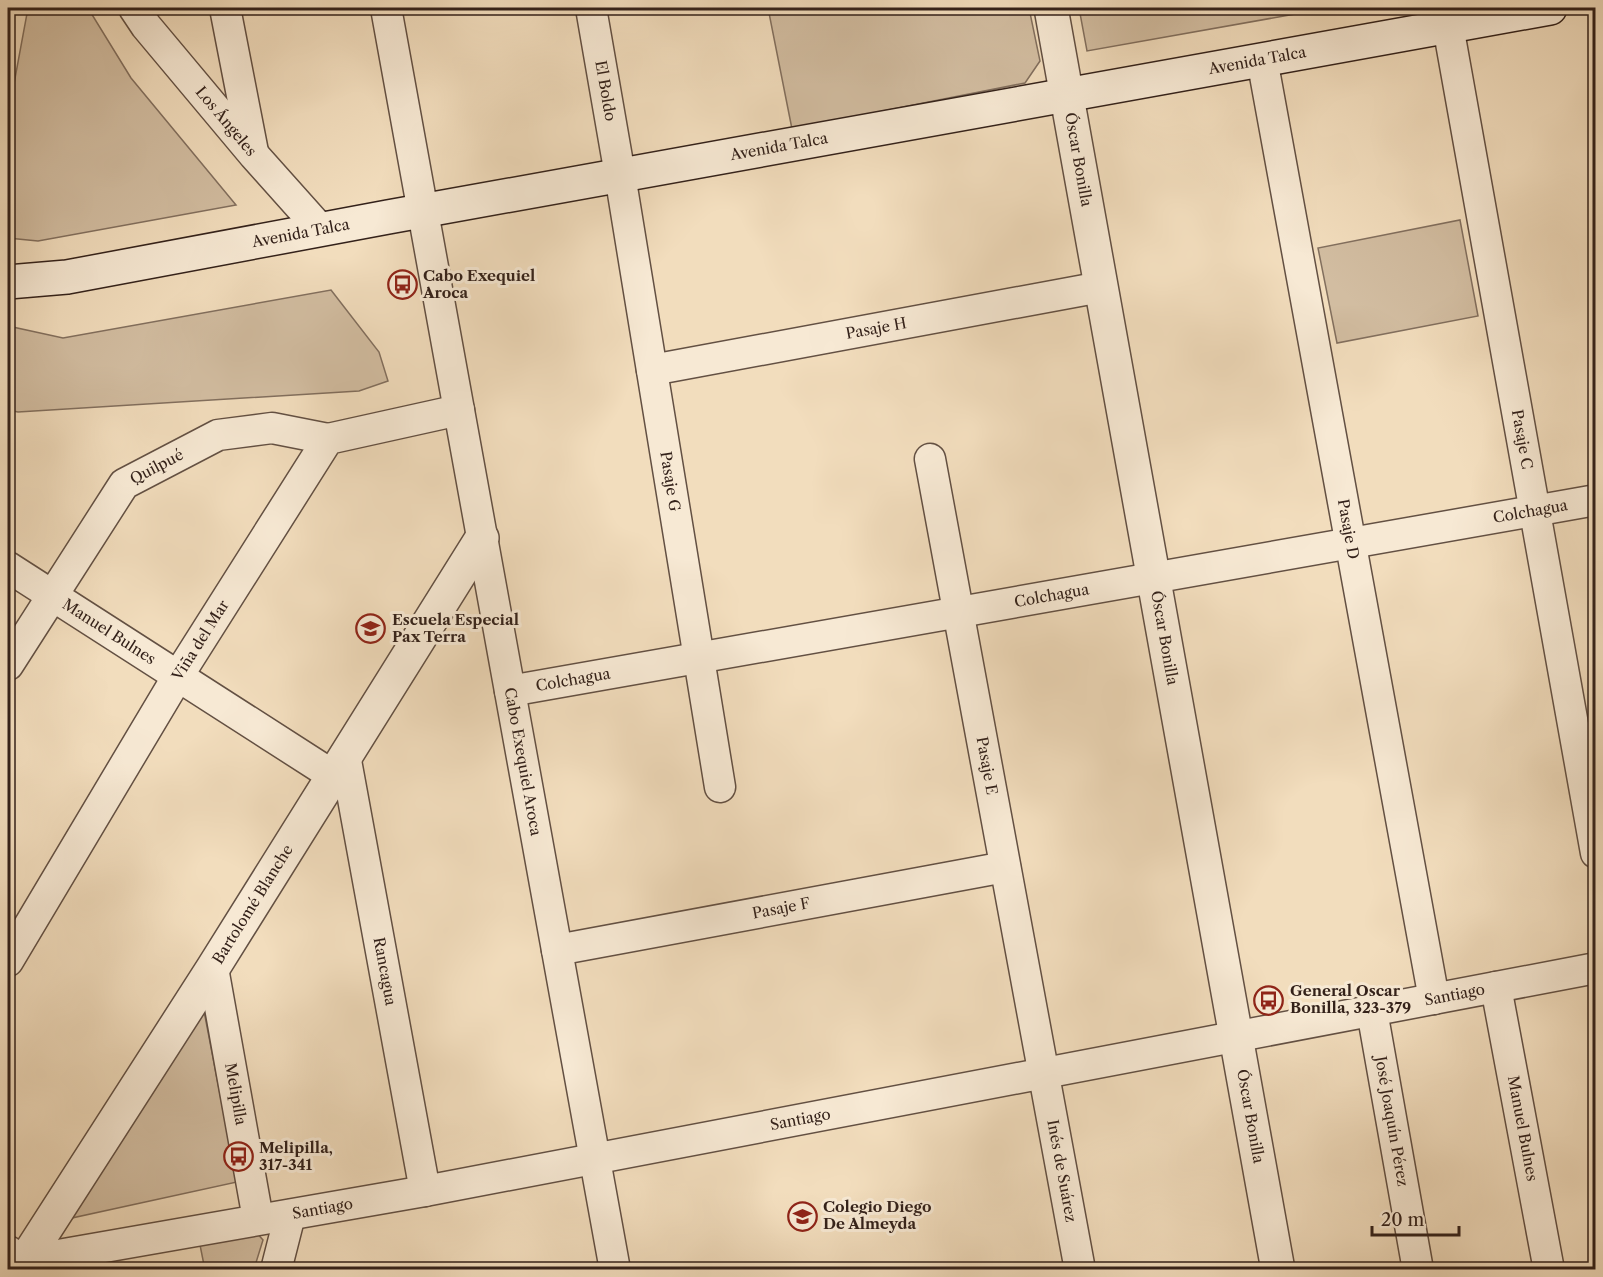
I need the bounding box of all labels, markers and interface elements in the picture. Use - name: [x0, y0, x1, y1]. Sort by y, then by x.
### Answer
- street label: Avenida Talca: [1206, 42, 1308, 78]
- street label: El Boldo: [591, 59, 620, 123]
- street label: Los Ángeles: [192, 82, 261, 160]
- street label: Óscar Bonilla: [1061, 111, 1097, 208]
- street label: Avenida Talca: [728, 128, 829, 164]
- street label: Avenida Talca: [249, 214, 351, 251]
- place label: Cabo Exequiel Aroca: [422, 266, 535, 302]
- bus stop icon: Cabo Exequiel Aroca: [386, 269, 418, 301]
- street label: Pasaje H: [844, 313, 908, 343]
- street label: Pasaje C: [1508, 408, 1537, 471]
- street label: Quilpué: [127, 445, 187, 488]
- street label: Pasaje G: [656, 450, 685, 513]
- street label: Colchagua: [1491, 495, 1569, 527]
- street label: Pasaje D: [1334, 497, 1363, 561]
- street label: Colchagua: [1013, 579, 1091, 611]
- street label: Óscar Bonilla: [1147, 589, 1183, 686]
- street label: Manuel Bulnes: [59, 595, 159, 668]
- street label: Viña del Mar: [167, 596, 233, 685]
- place label: Escuela Especial Pax Terra: [392, 610, 519, 646]
- school or university icon: Escuela Especial Pax Terra: [355, 613, 387, 645]
- street label: Colchagua: [534, 664, 612, 695]
- street label: Cabo Exequiel Aroca: [500, 686, 546, 837]
- street label: Pasaje E: [973, 735, 1002, 796]
- street label: Bartolomé Blanche: [208, 841, 297, 967]
- street label: Pasaje F: [751, 893, 812, 923]
- street label: Rancagua: [370, 936, 401, 1007]
- street label: Santiago: [1423, 979, 1486, 1009]
- place label: General Oscar Bonilla, 323-379: [1290, 981, 1411, 1017]
- bus stop icon: General Oscar Bonilla, 323-379: [1253, 984, 1285, 1016]
- street label: José Joaquín Pérez: [1371, 1053, 1413, 1188]
- street label: Melipilla: [221, 1061, 251, 1127]
- street label: Óscar Bonilla: [1233, 1068, 1269, 1165]
- street label: Manuel Bulnes: [1504, 1074, 1542, 1183]
- street label: Santiago: [768, 1104, 832, 1134]
- street label: Inés de Suárez: [1043, 1118, 1081, 1224]
- place label: Melipilla, 317-341: [259, 1138, 333, 1174]
- bus stop icon: Melipilla, 317-341: [222, 1141, 254, 1173]
- street label: Santiago: [291, 1194, 354, 1223]
- place label: Colegio Diego De Almeyda: [823, 1197, 932, 1233]
- scale bar: [1372, 1199, 1459, 1237]
- school or university icon: Colegio Diego De Almeyda: [786, 1200, 818, 1232]
- text: 20 m: [1381, 1209, 1425, 1231]

